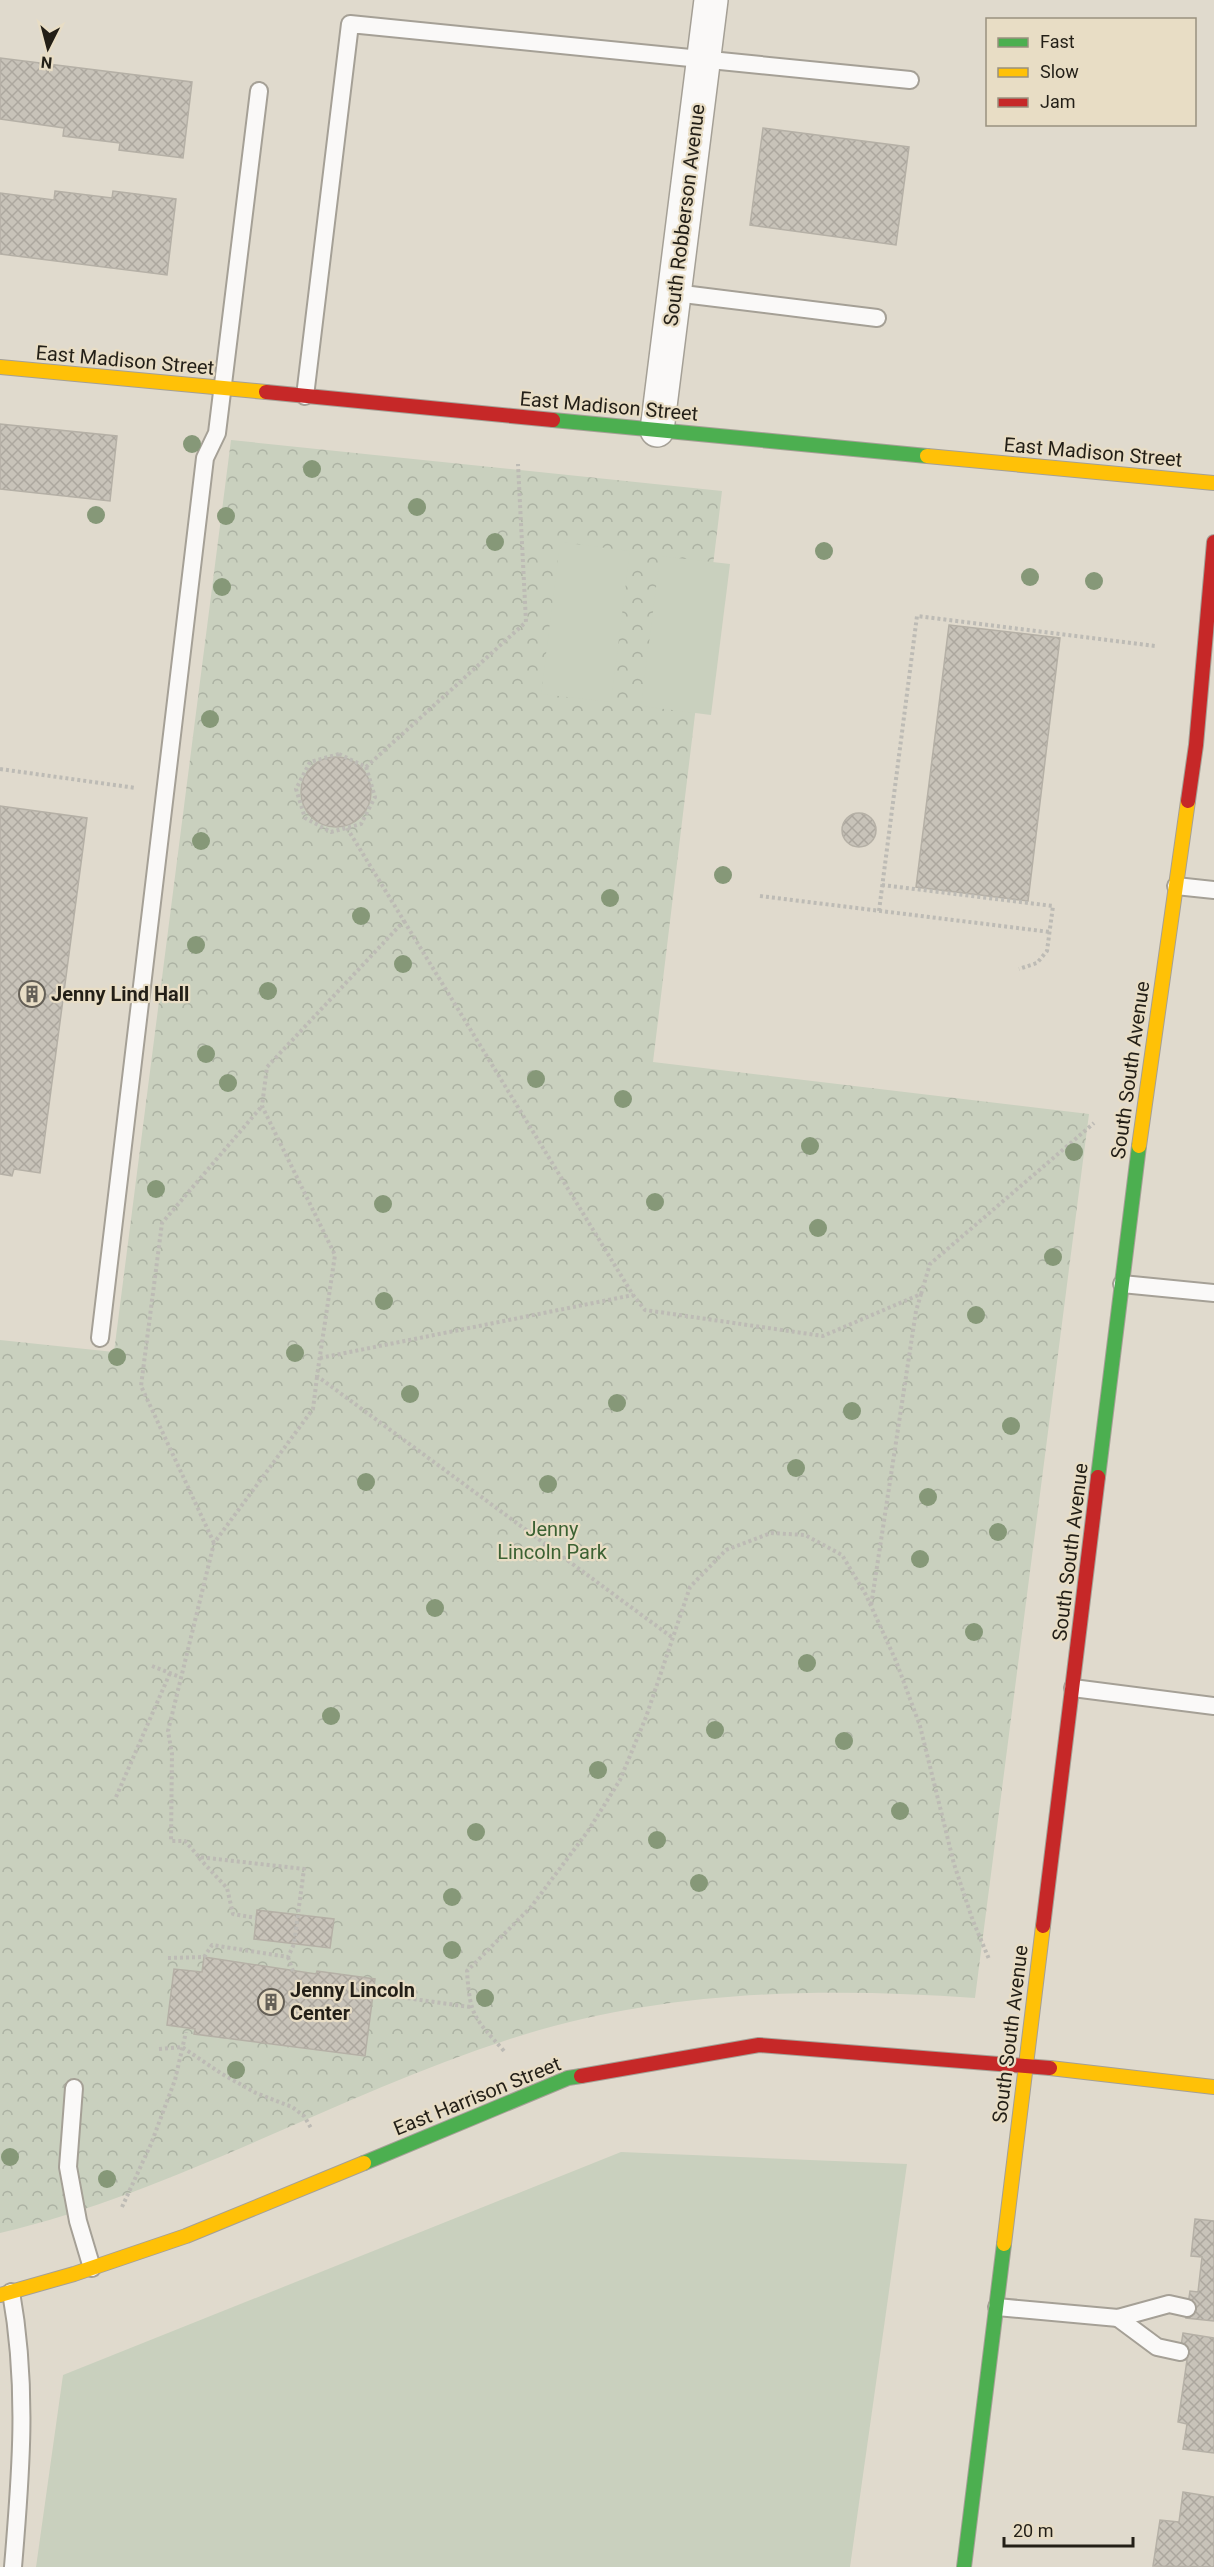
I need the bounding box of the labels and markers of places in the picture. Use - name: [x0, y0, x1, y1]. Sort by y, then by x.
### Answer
- building icon: Jenny Lind Hall: [17, 979, 47, 1009]
- place label: Jenny Lind Hall: [51, 982, 189, 1006]
- place label: Jenny Lincoln Center: [290, 1978, 415, 2025]
- building icon: Jenny Lincoln Center: [256, 1987, 286, 2017]

